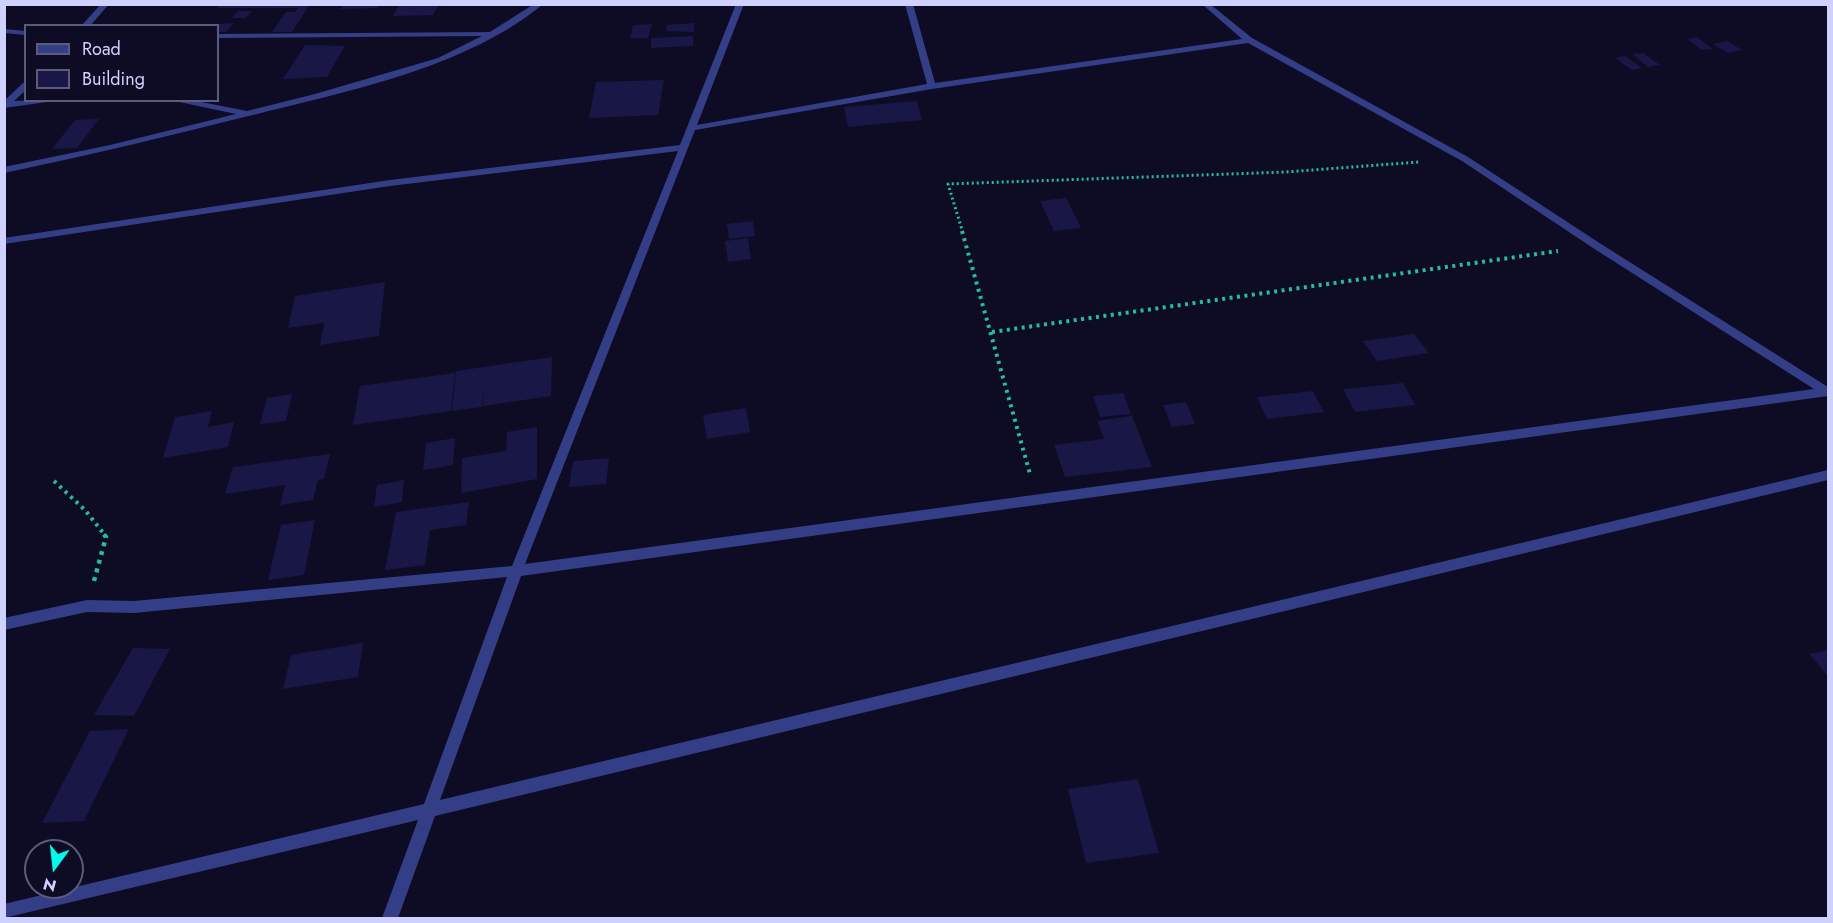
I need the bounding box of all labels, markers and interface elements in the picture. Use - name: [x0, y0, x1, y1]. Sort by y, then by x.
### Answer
- legend: [24, 24, 219, 102]
- text: Road: [82, 36, 121, 62]
- text: Building: [82, 66, 145, 92]
- north arrow: [24, 839, 84, 899]
- text: N: [41, 872, 59, 898]

